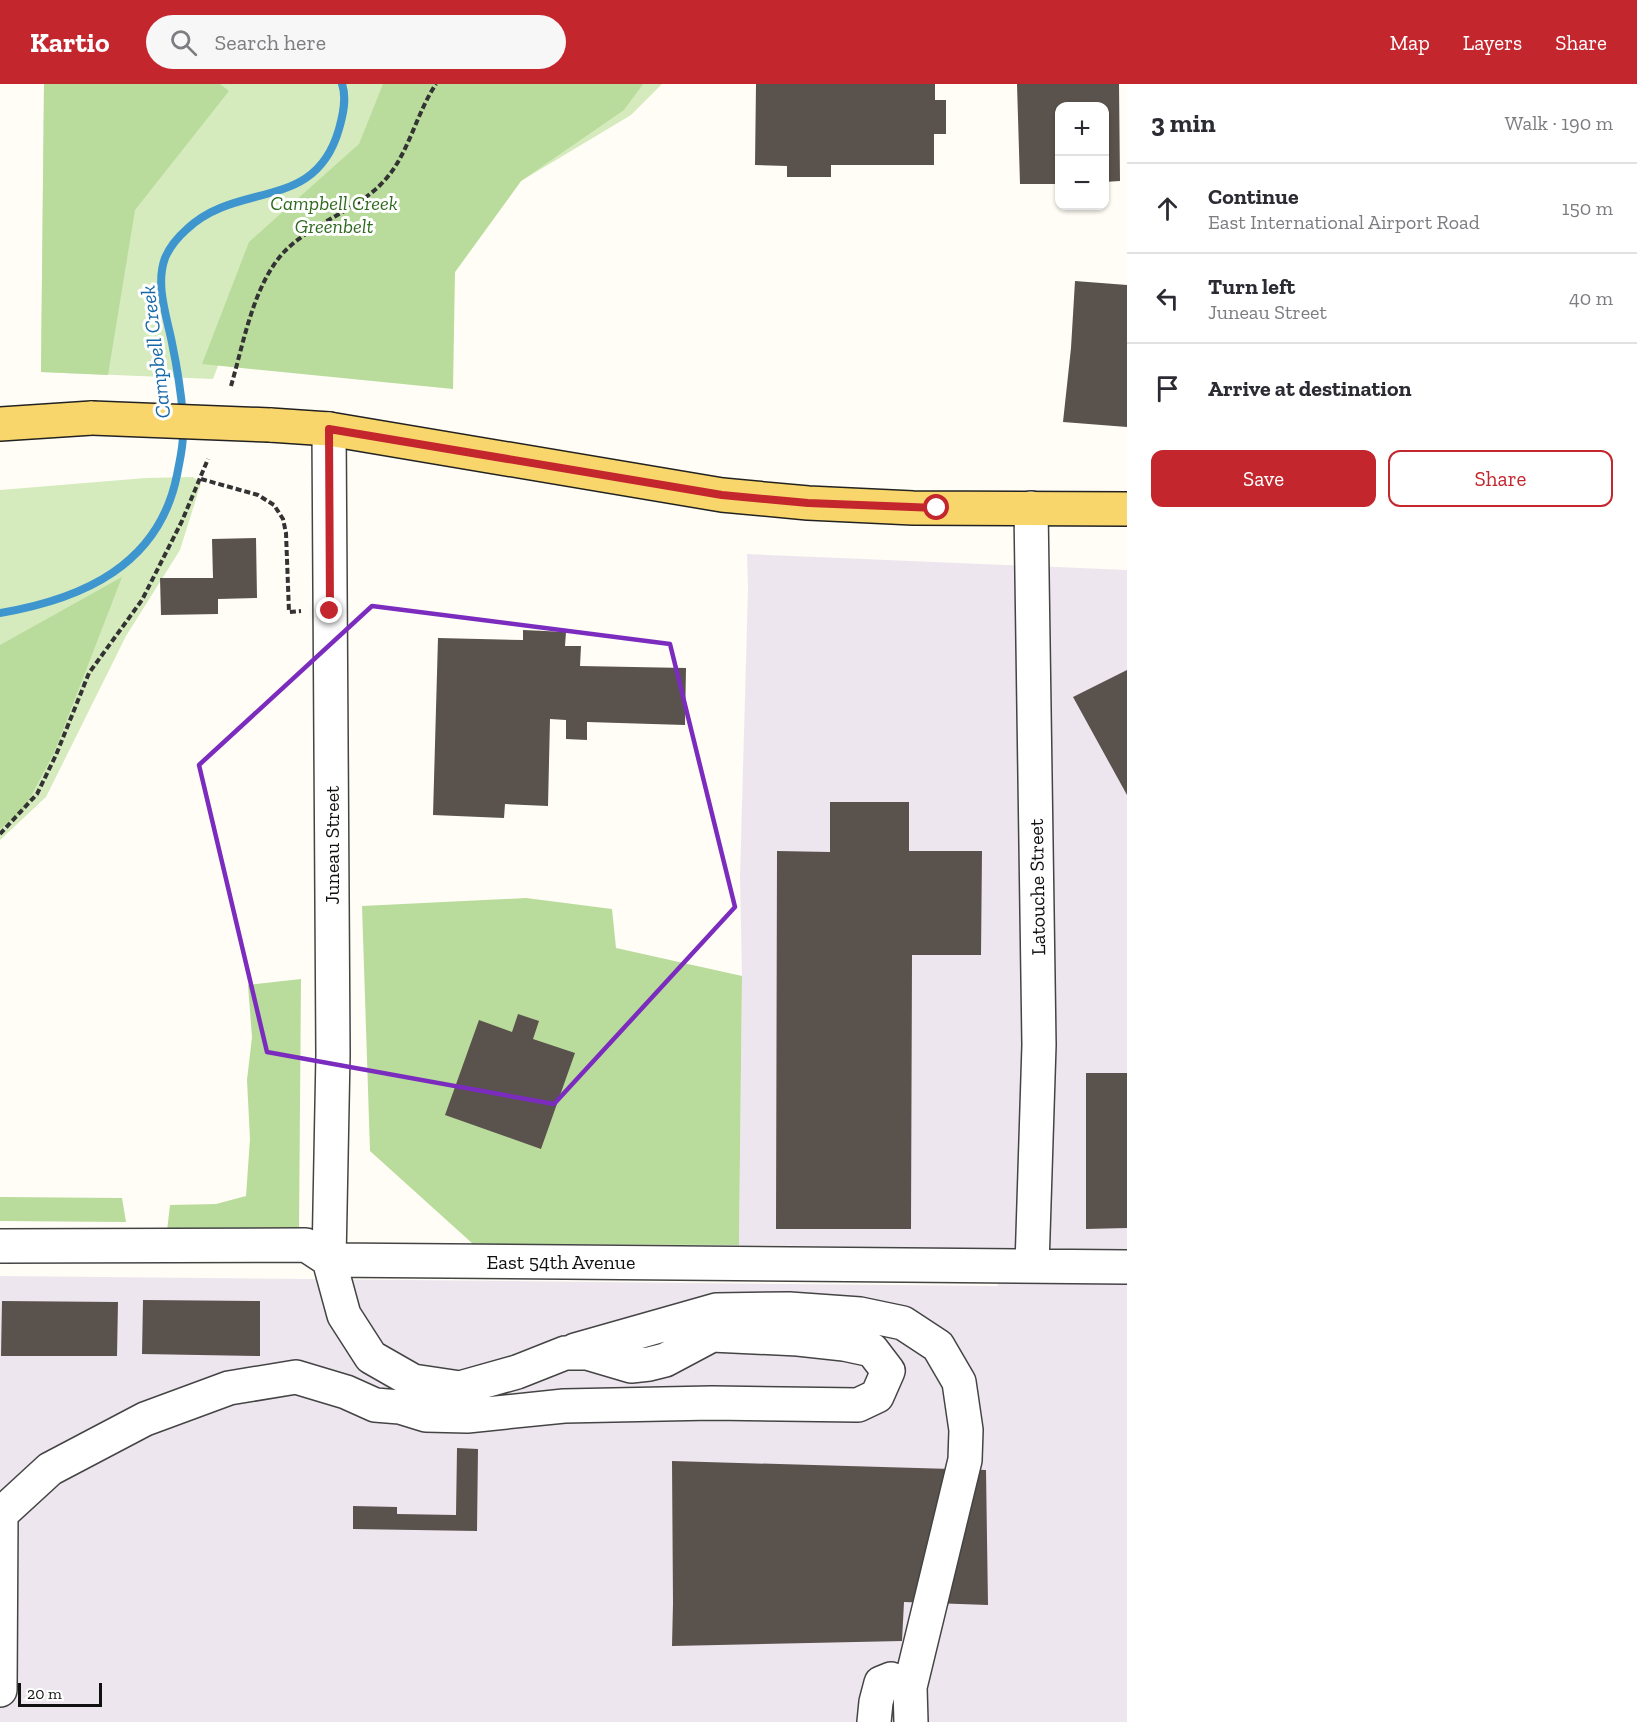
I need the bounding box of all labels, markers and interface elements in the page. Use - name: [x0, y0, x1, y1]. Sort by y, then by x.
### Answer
- search box: [146, 15, 566, 69]
- text: Kartio: [30, 26, 110, 59]
- icon: search: [167, 26, 200, 59]
- text: Search here: [215, 29, 326, 56]
- text: Map: [1390, 30, 1430, 55]
- text: Layers: [1463, 30, 1522, 55]
- text: Share: [1555, 30, 1607, 55]
- map controls: [1055, 102, 1109, 210]
- button: +: [1055, 102, 1109, 156]
- text: 3 min: [1151, 107, 1216, 139]
- text: Walk · 190 m: [1505, 111, 1613, 135]
- button: −: [1055, 156, 1109, 210]
- text: Continue: [1208, 183, 1299, 210]
- park label: Campbell Creek Greenbelt: [270, 191, 398, 238]
- icon: ahead: [1151, 192, 1184, 225]
- text: 150 m: [1562, 196, 1613, 220]
- text: East International Airport Road: [1208, 210, 1480, 234]
- text: Turn left: [1208, 273, 1295, 300]
- icon: left: [1151, 282, 1184, 315]
- water label: Campbell Creek: [134, 284, 176, 420]
- text: 40 m: [1569, 286, 1613, 310]
- text: Juneau Street: [1208, 300, 1327, 324]
- icon: arrive: [1151, 372, 1184, 405]
- text: Arrive at destination: [1208, 375, 1411, 402]
- button: Save: [1151, 450, 1376, 507]
- button: Share: [1388, 450, 1613, 507]
- route start: [923, 494, 949, 520]
- route end: [316, 597, 342, 623]
- street label: Juneau Street: [320, 785, 344, 904]
- street label: Latouche Street: [1024, 818, 1050, 955]
- street label: East 54th Avenue: [487, 1250, 635, 1274]
- scale bar: [18, 1680, 102, 1708]
- text: 20 m: [27, 1684, 62, 1703]

